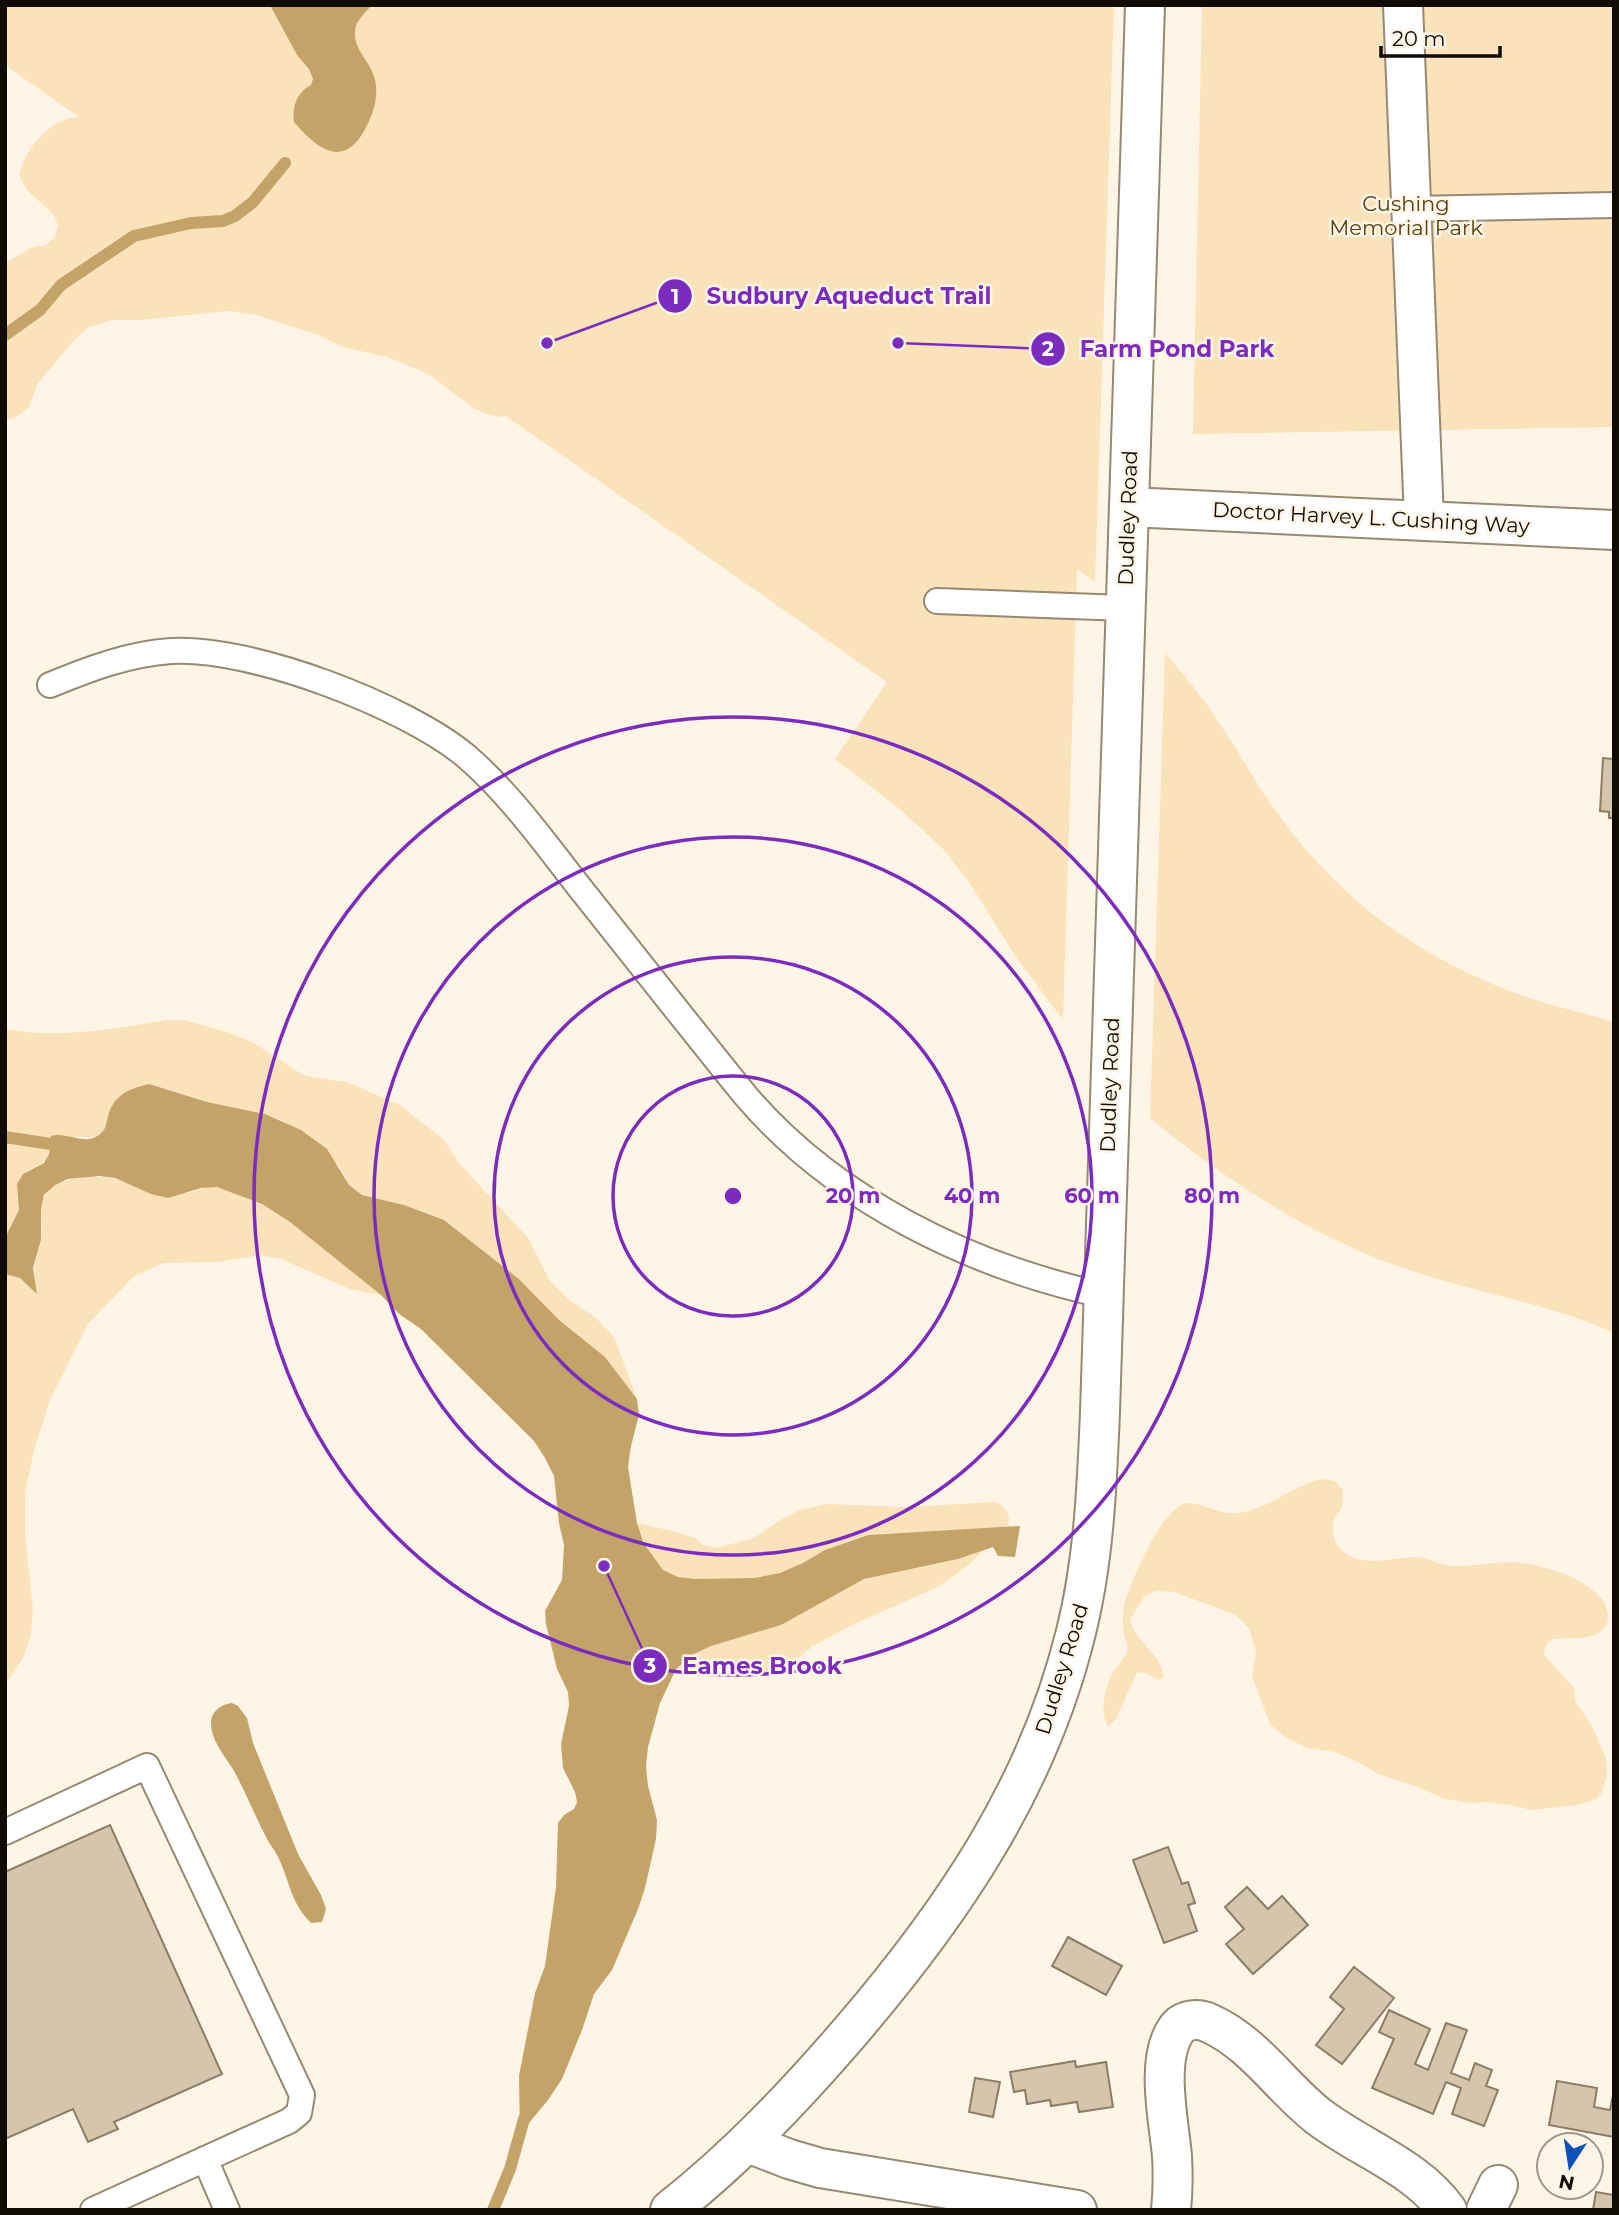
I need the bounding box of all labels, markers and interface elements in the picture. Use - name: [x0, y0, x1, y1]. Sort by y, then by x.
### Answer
- scale bar: [1381, 14, 1500, 58]
- text: 20 m: [1392, 26, 1446, 51]
- park label: Cushing Memorial Park: [1329, 191, 1483, 240]
- callout: Sudbury Aqueduct Trail: [657, 274, 1005, 318]
- text: Sudbury Aqueduct Trail: [707, 282, 991, 310]
- text: 1: [671, 284, 679, 309]
- callout: Farm Pond Park: [1030, 327, 1288, 371]
- text: Farm Pond Park: [1080, 335, 1275, 363]
- text: 2: [1042, 336, 1054, 361]
- street label: Dudley Road: [1113, 450, 1142, 586]
- street label: Doctor Harvey L. Cushing Way: [1212, 497, 1531, 538]
- street label: Dudley Road: [1095, 1017, 1124, 1153]
- text: 20 m: [826, 1183, 880, 1208]
- text: 40 m: [944, 1183, 1000, 1208]
- text: 60 m: [1064, 1183, 1120, 1208]
- text: 80 m: [1184, 1183, 1240, 1208]
- centre of rings: [721, 1184, 745, 1208]
- street label: Dudley Road: [1030, 1600, 1093, 1737]
- callout: Eames Brook: [633, 1644, 855, 1688]
- text: Eames Brook: [682, 1652, 843, 1680]
- text: 3: [643, 1653, 656, 1678]
- north arrow: [1535, 2131, 1605, 2201]
- text: N: [1557, 2169, 1576, 2195]

